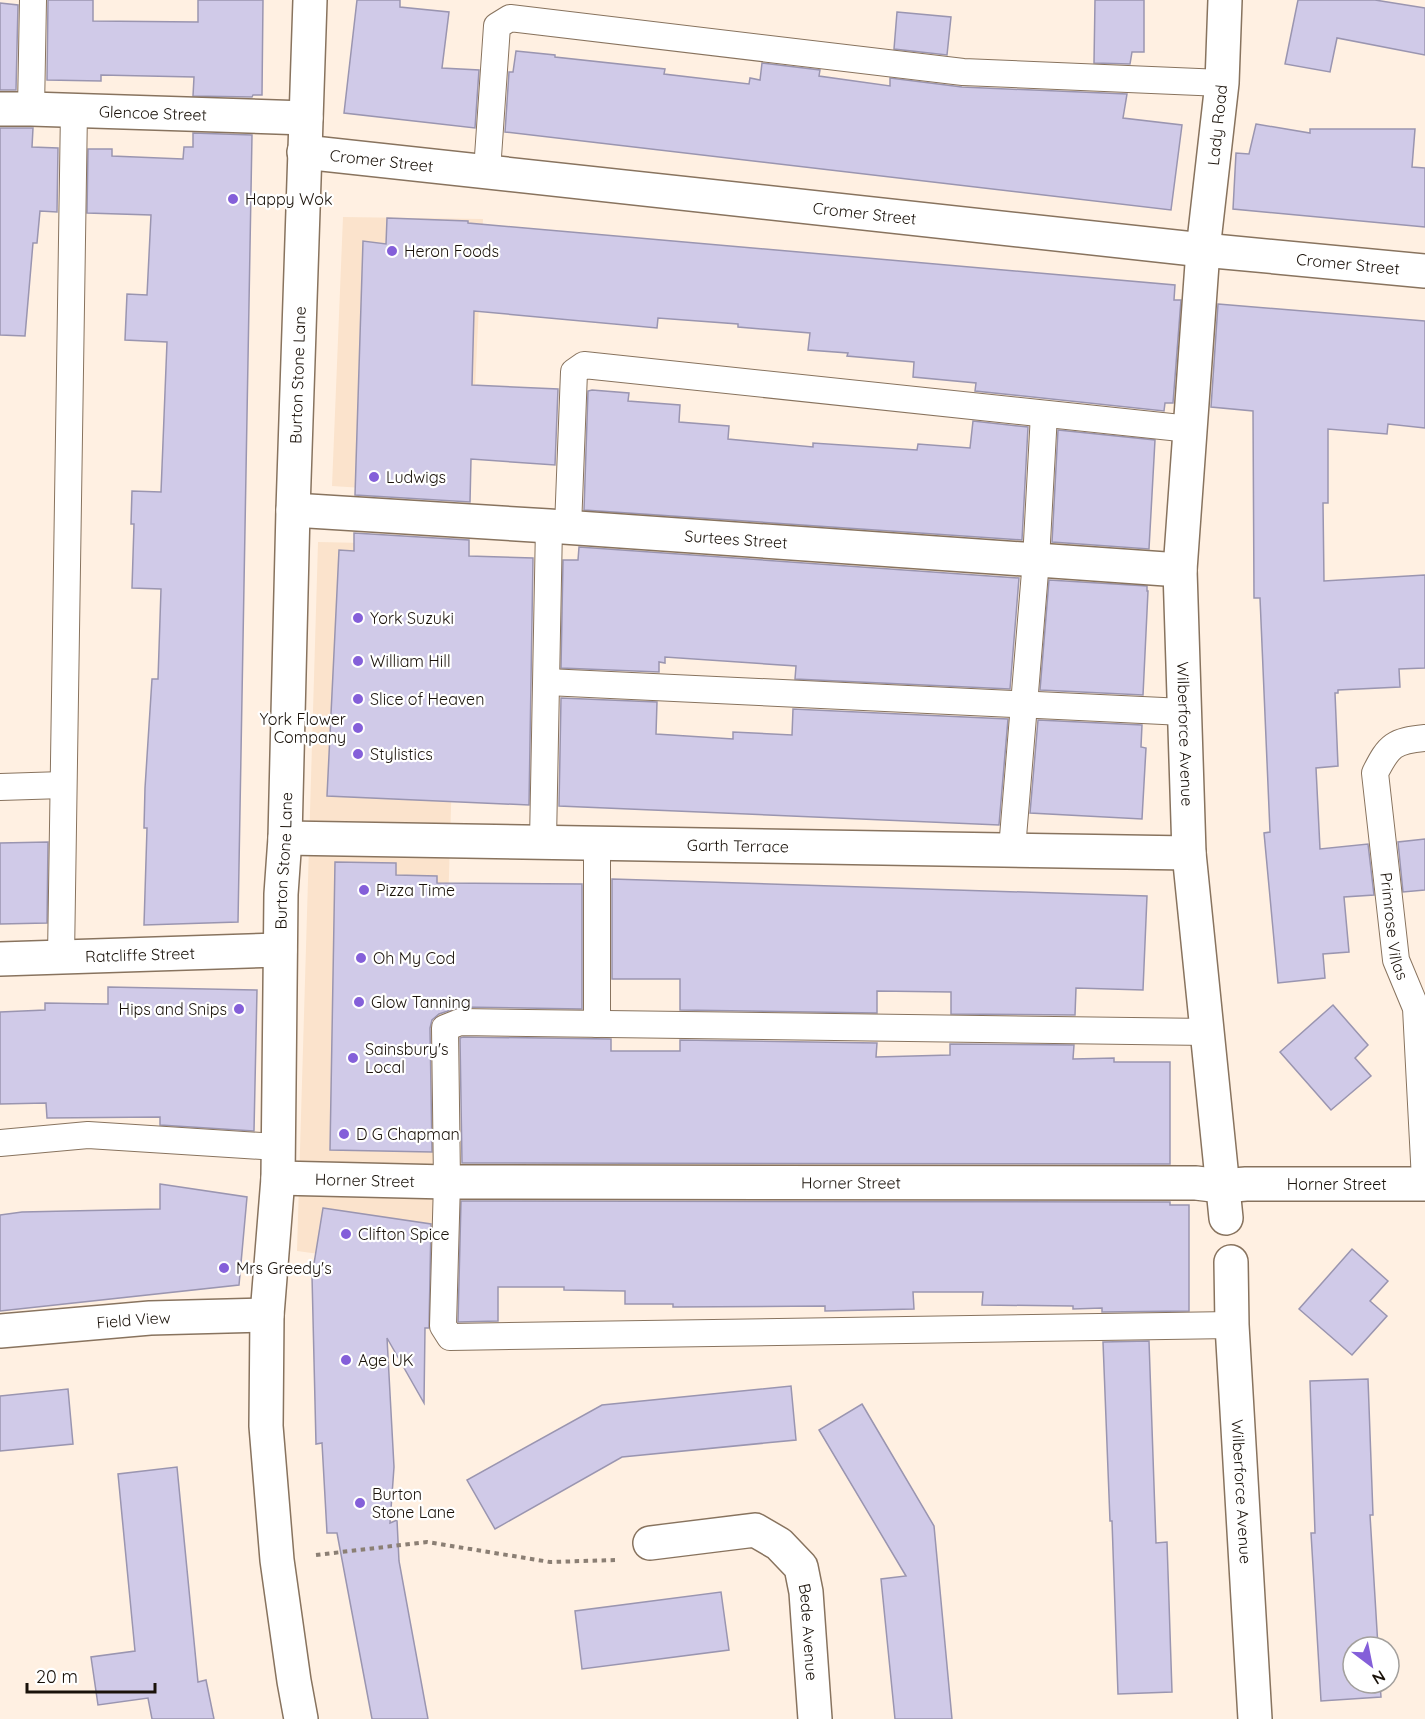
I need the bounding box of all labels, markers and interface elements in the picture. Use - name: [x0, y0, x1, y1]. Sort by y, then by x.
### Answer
- street label: Lady Road: [1203, 84, 1231, 166]
- street label: Glencoe Street: [99, 101, 207, 125]
- street label: Cromer Street: [329, 145, 434, 176]
- place label: Happy Wok: [245, 189, 333, 209]
- marker: Happy Wok: [226, 192, 240, 206]
- street label: Cromer Street: [812, 198, 917, 229]
- place label: Heron Foods: [404, 241, 499, 261]
- marker: Heron Foods: [385, 244, 399, 258]
- street label: Cromer Street: [1295, 249, 1401, 279]
- street label: Burton Stone Lane: [285, 306, 310, 444]
- place label: Ludwigs: [386, 467, 446, 487]
- marker: Ludwigs: [367, 470, 381, 484]
- street label: Surtees Street: [684, 525, 788, 553]
- place label: York Suzuki: [370, 608, 454, 628]
- marker: York Suzuki: [351, 611, 365, 625]
- place label: William Hill: [370, 651, 451, 671]
- marker: William Hill: [351, 654, 365, 668]
- street label: Wilberforce Avenue: [1173, 661, 1198, 807]
- place label: Slice of Heaven: [370, 689, 484, 709]
- marker: Slice of Heaven: [351, 692, 365, 706]
- place label: York Flower Company: [259, 709, 346, 747]
- marker: York Flower Company: [351, 721, 365, 735]
- place label: Stylistics: [370, 744, 433, 764]
- marker: Stylistics: [351, 747, 365, 761]
- street label: Burton Stone Lane: [271, 792, 296, 930]
- street label: Garth Terrace: [687, 835, 789, 856]
- street label: Primrose Villas: [1376, 871, 1413, 983]
- place label: Pizza Time: [376, 880, 455, 900]
- marker: Pizza Time: [357, 883, 371, 897]
- street label: Ratcliffe Street: [85, 943, 195, 966]
- place label: Oh My Cod: [373, 948, 455, 968]
- marker: Oh My Cod: [354, 951, 368, 965]
- place label: Glow Tanning: [371, 992, 471, 1012]
- marker: Glow Tanning: [352, 995, 366, 1009]
- place label: Hips and Snips: [119, 999, 227, 1019]
- marker: Hips and Snips: [232, 1002, 246, 1016]
- place label: Sainsbury's Local: [365, 1039, 449, 1077]
- marker: Sainsbury's Local: [346, 1051, 360, 1065]
- place label: D G Chapman: [356, 1124, 460, 1144]
- marker: D G Chapman: [337, 1127, 351, 1141]
- street label: Horner Street: [315, 1169, 415, 1191]
- street label: Horner Street: [801, 1172, 901, 1193]
- street label: Horner Street: [1287, 1174, 1387, 1194]
- place label: Clifton Spice: [358, 1224, 449, 1244]
- marker: Clifton Spice: [339, 1227, 353, 1241]
- place label: Mrs Greedy's: [236, 1258, 332, 1278]
- marker: Mrs Greedy's: [217, 1261, 231, 1275]
- street label: Field View: [96, 1307, 171, 1333]
- place label: Age UK: [358, 1350, 414, 1370]
- marker: Age UK: [339, 1353, 353, 1367]
- street label: Wilberforce Avenue: [1228, 1419, 1256, 1564]
- place label: Burton Stone Lane: [372, 1484, 455, 1522]
- marker: Burton Stone Lane: [353, 1496, 367, 1510]
- street label: Bede Avenue: [795, 1582, 822, 1681]
- north arrow: [1341, 1635, 1401, 1695]
- scale bar: [27, 1656, 154, 1694]
- text: 20 m: [36, 1665, 78, 1688]
- text: N: [1369, 1666, 1389, 1689]

